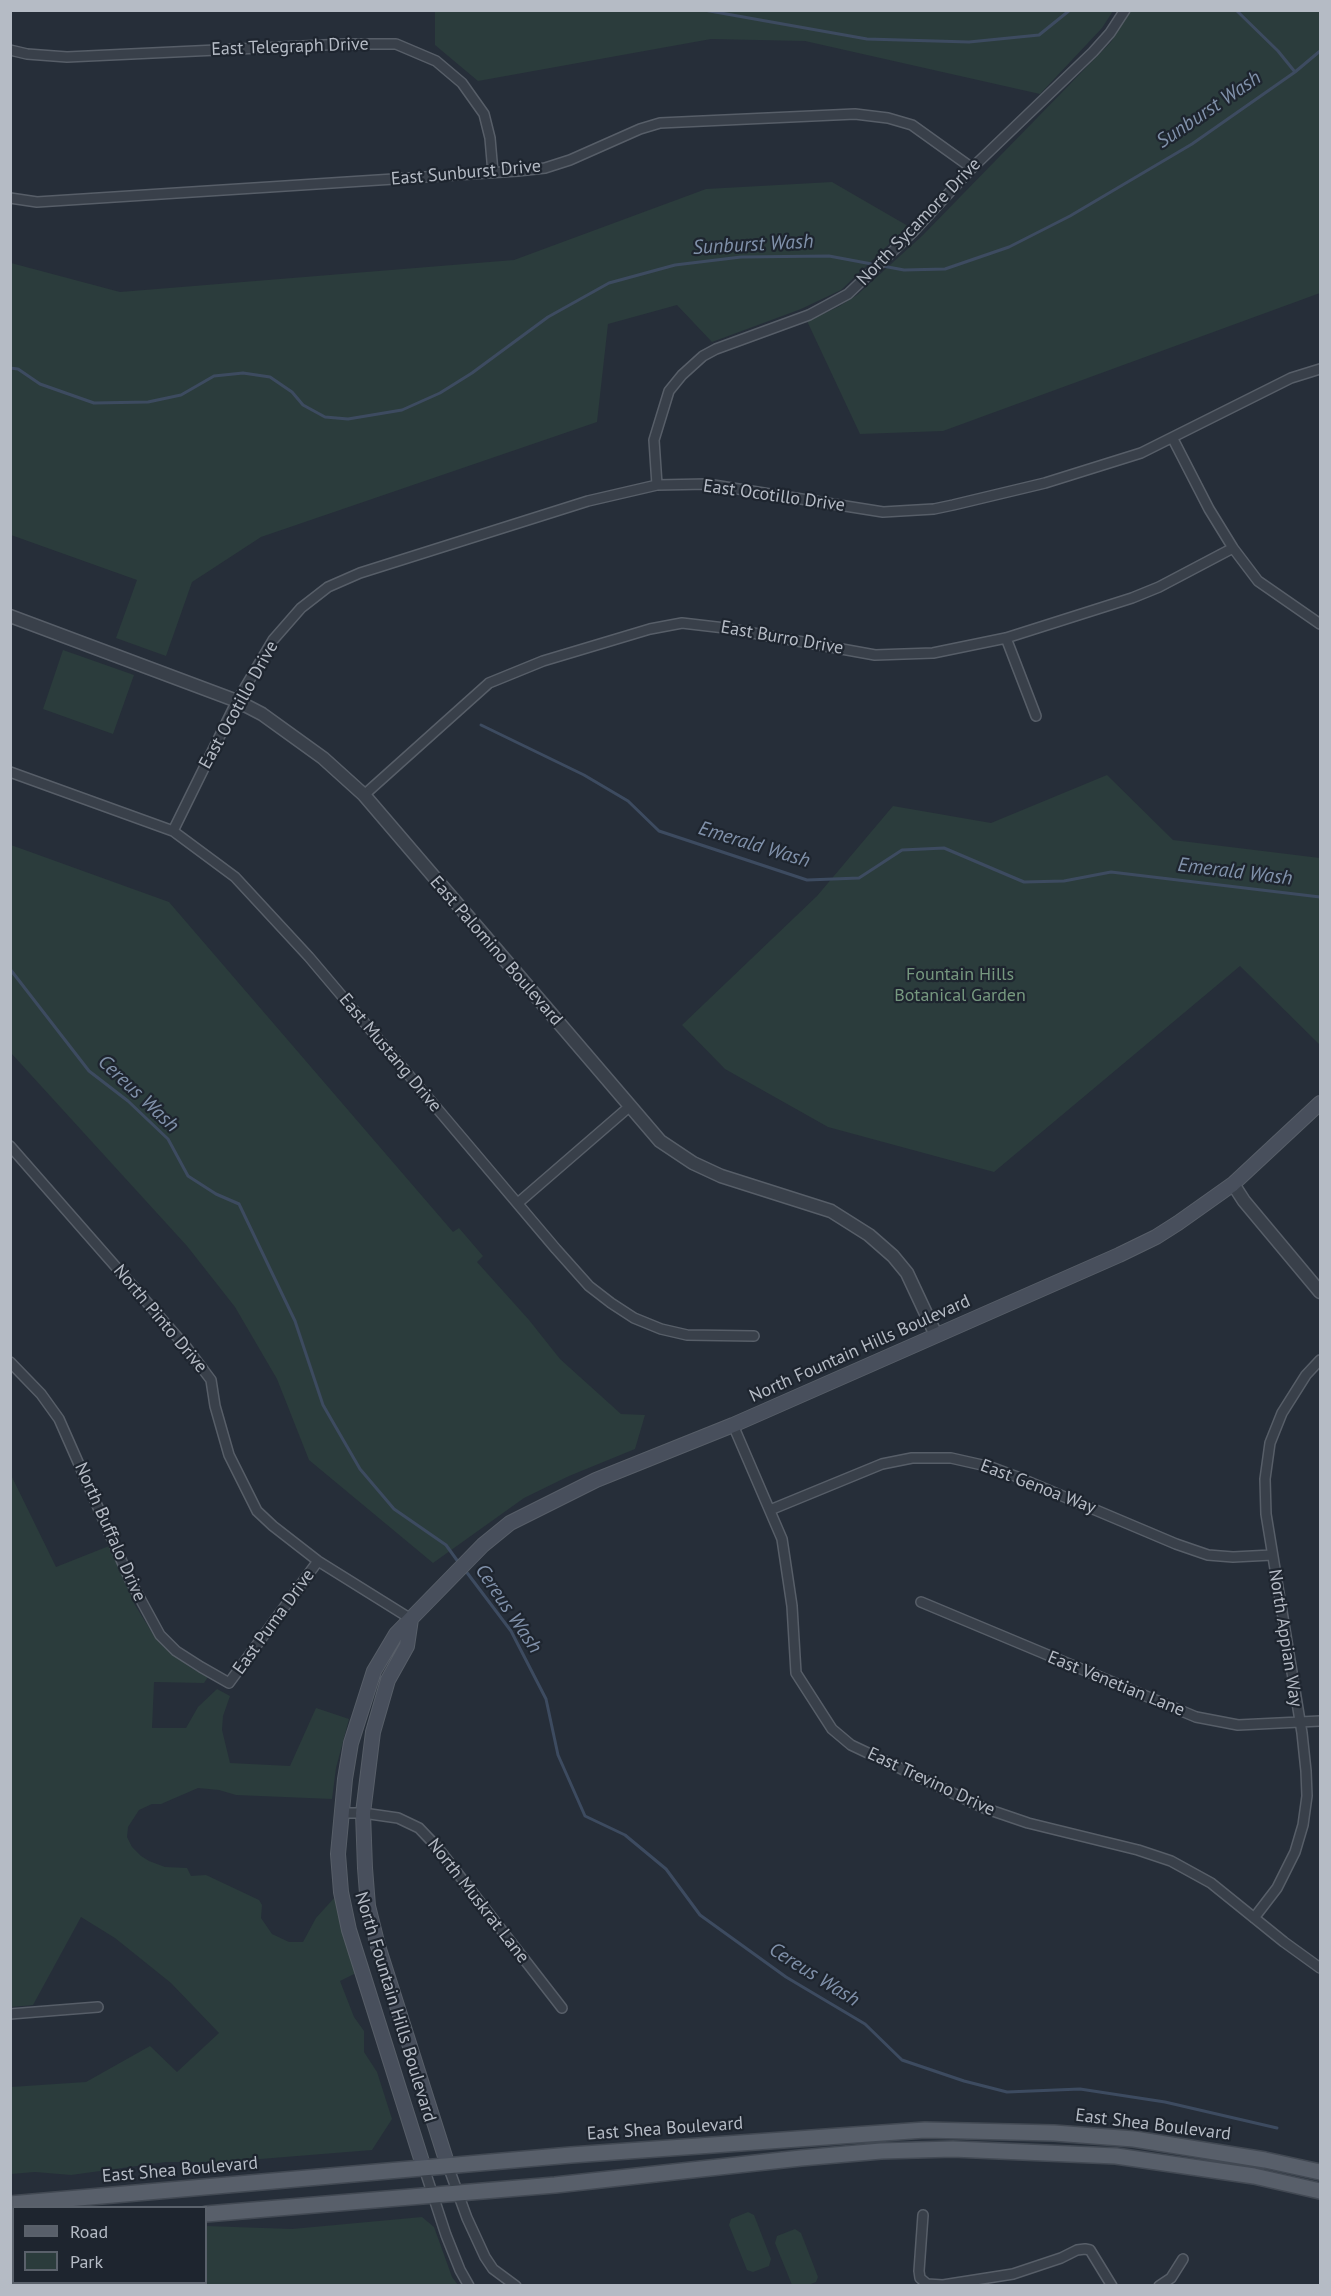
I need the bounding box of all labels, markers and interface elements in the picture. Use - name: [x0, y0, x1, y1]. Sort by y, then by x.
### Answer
- street label: East Telegraph Drive: [211, 33, 369, 61]
- water label: Sunburst Wash: [1152, 66, 1266, 154]
- street label: North Sycamore Drive: [853, 154, 985, 290]
- street label: East Sunburst Drive: [390, 156, 542, 190]
- water label: Sunburst Wash: [692, 230, 814, 260]
- street label: East Ocotillo Drive: [702, 475, 846, 517]
- street label: East Burro Drive: [719, 617, 845, 659]
- street label: East Ocotillo Drive: [195, 637, 283, 773]
- water label: Emerald Wash: [695, 817, 813, 873]
- water label: Emerald Wash: [1176, 853, 1294, 891]
- street label: East Palomino Boulevard: [425, 872, 567, 1030]
- park label: Fountain Hills Botanical Garden: [894, 964, 1026, 1006]
- street label: East Mustang Drive: [334, 989, 446, 1117]
- water label: Cereus Wash: [92, 1050, 184, 1138]
- street label: North Pinto Drive: [108, 1261, 212, 1377]
- street label: North Fountain Hills Boulevard: [746, 1290, 974, 1408]
- street label: East Genoa Way: [977, 1455, 1099, 1519]
- street label: North Buffalo Drive: [70, 1459, 150, 1605]
- water label: Cereus Wash: [469, 1560, 547, 1658]
- street label: East Puma Drive: [229, 1565, 319, 1679]
- street label: North Appian Way: [1263, 1568, 1307, 1708]
- street label: East Venetian Lane: [1044, 1647, 1188, 1721]
- street label: East Trevino Drive: [864, 1743, 998, 1821]
- street label: North Muskrat Lane: [423, 1834, 533, 1968]
- street label: North Fountain Hills Boulevard: [350, 1889, 440, 2125]
- water label: Cereus Wash: [764, 1938, 864, 2012]
- street label: East Shea Boulevard: [1074, 2105, 1232, 2145]
- street label: East Shea Boulevard: [586, 2113, 744, 2145]
- street label: East Shea Boulevard: [101, 2152, 259, 2188]
- legend: [12, 2206, 207, 2284]
- text: Road: [70, 2220, 108, 2243]
- text: Park: [70, 2250, 103, 2273]

